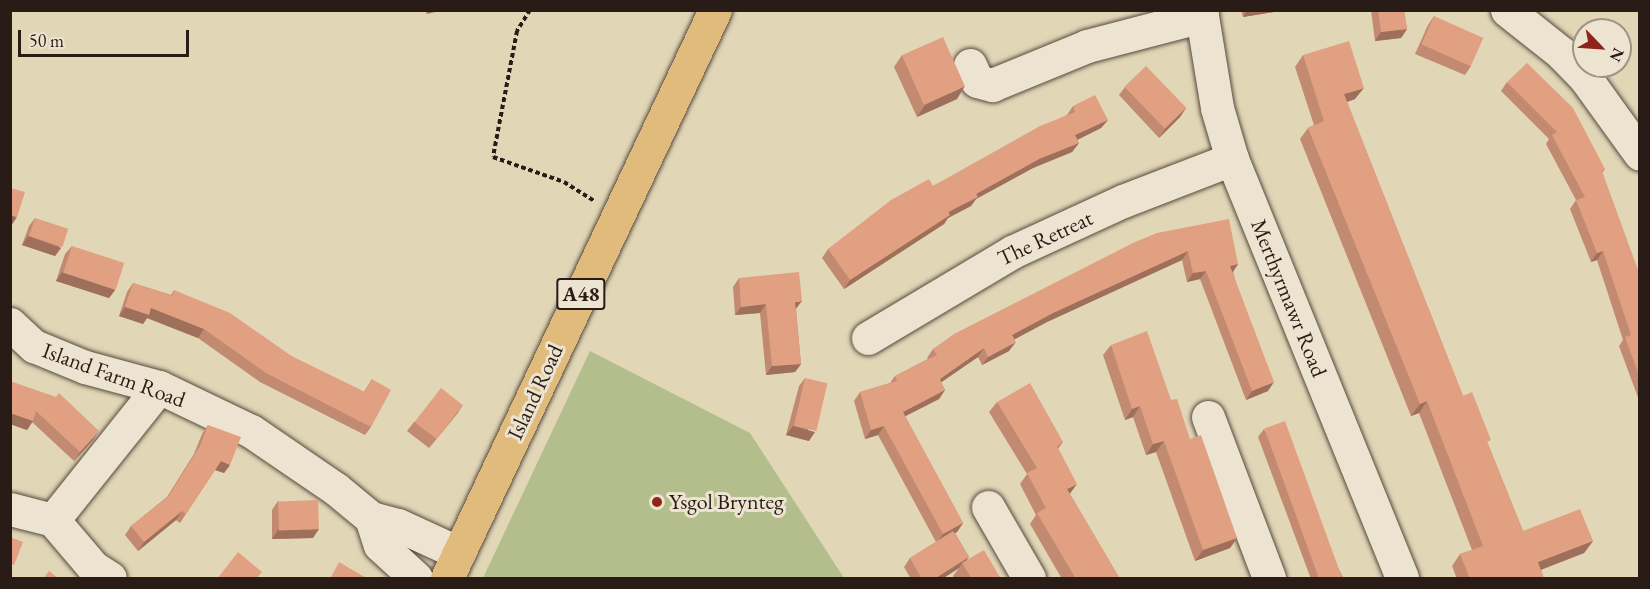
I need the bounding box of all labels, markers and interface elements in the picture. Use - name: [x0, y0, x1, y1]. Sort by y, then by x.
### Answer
- scale bar: [21, 18, 192, 56]
- north arrow: [1572, 18, 1632, 78]
- text: 50 m: [29, 29, 64, 52]
- text: N: [1605, 45, 1629, 65]
- street label: The Retreat: [993, 205, 1097, 271]
- street label: Merthyrmawr Road: [1245, 215, 1333, 381]
- road number: A48: [556, 276, 606, 312]
- street label: Island Farm Road: [39, 337, 189, 413]
- street label: Island Road: [502, 340, 568, 444]
- place label: Ysgol Brynteg: [669, 489, 784, 515]
- marker: Ysgol Brynteg: [650, 495, 664, 509]

